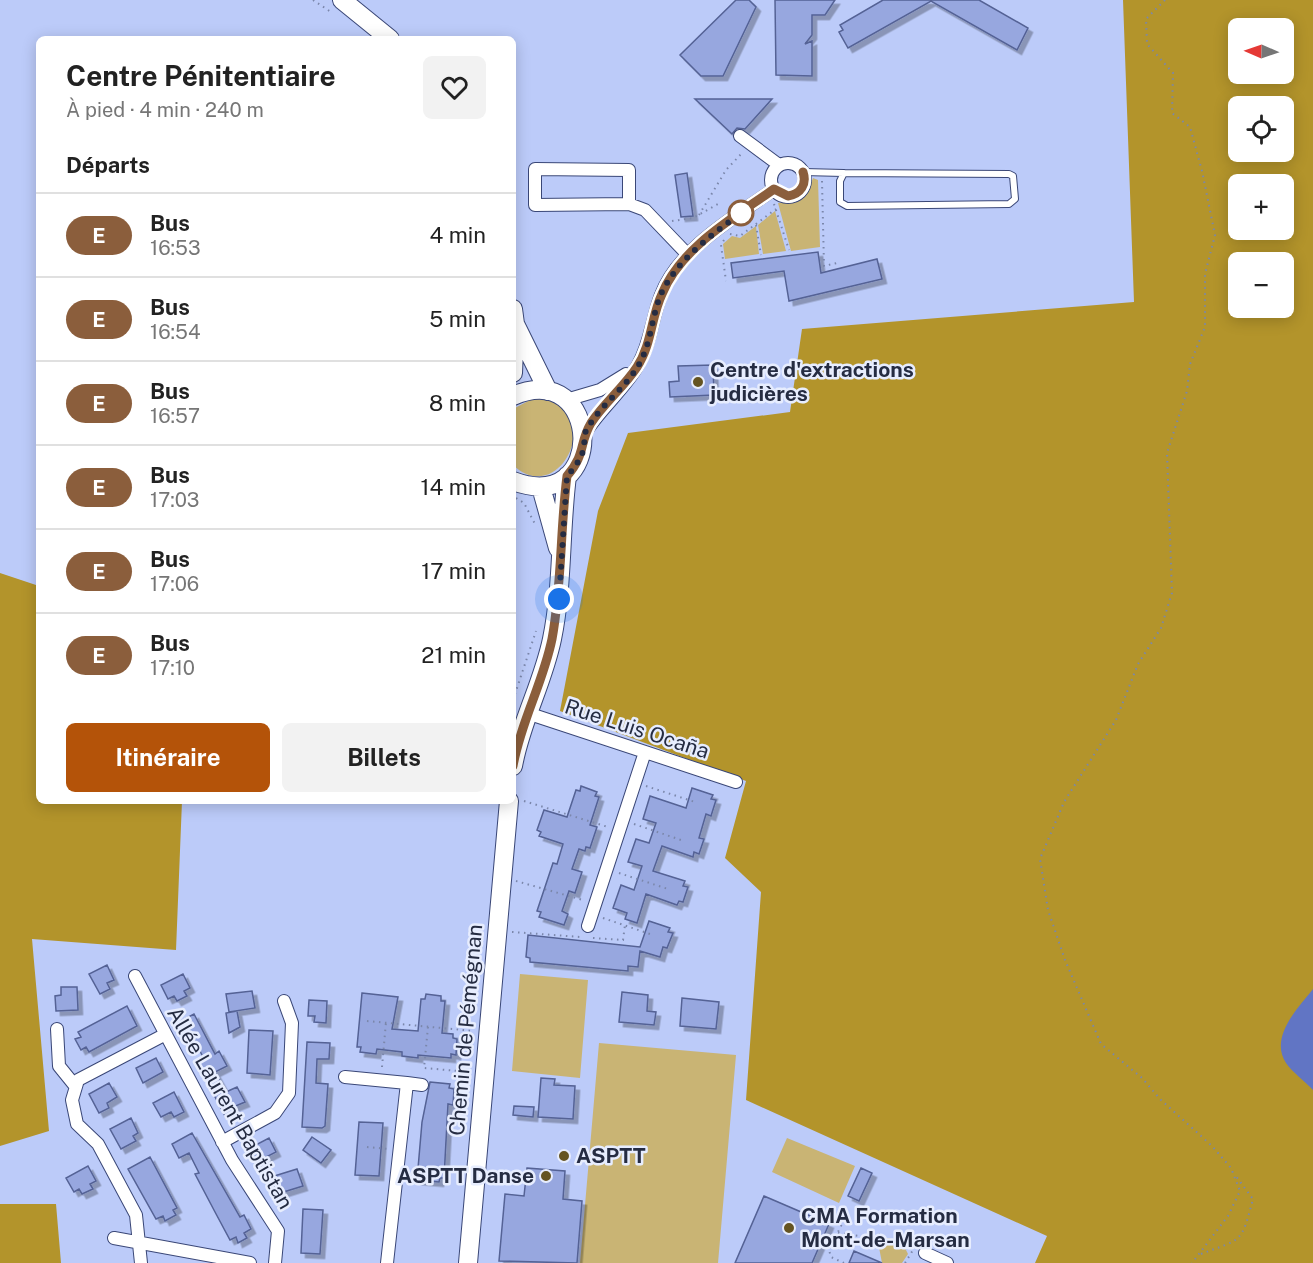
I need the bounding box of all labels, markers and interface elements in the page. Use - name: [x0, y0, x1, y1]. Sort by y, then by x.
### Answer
- north arrow: [1228, 18, 1294, 84]
- map controls: [1228, 18, 1294, 318]
- button: heart: [423, 56, 486, 119]
- text: Centre Pénitentiaire: [66, 59, 336, 92]
- button: locate: [1228, 96, 1294, 162]
- text: À pied · 4 min · 240 m: [66, 98, 264, 122]
- text: Départs: [66, 152, 150, 178]
- button: +: [1228, 174, 1294, 240]
- unlabelled marker: [728, 200, 754, 226]
- text: Bus: [150, 210, 190, 236]
- text: 4 min: [430, 222, 486, 248]
- text: E: [92, 223, 106, 248]
- text: 16:53: [150, 236, 201, 260]
- button: −: [1228, 252, 1294, 318]
- text: Bus: [150, 294, 190, 320]
- text: 5 min: [429, 306, 486, 332]
- text: E: [92, 307, 106, 332]
- text: 16:54: [150, 320, 200, 344]
- place label: Centre d'extractions judicières: [709, 357, 914, 406]
- marker: Centre d'extractions judicières: [691, 375, 705, 389]
- text: Bus: [150, 378, 190, 404]
- text: 8 min: [429, 390, 486, 416]
- text: E: [92, 391, 106, 416]
- text: 16:57: [150, 404, 200, 428]
- text: Bus: [150, 462, 190, 488]
- text: 14 min: [421, 474, 486, 500]
- text: E: [92, 475, 106, 500]
- text: 17:03: [150, 488, 199, 512]
- text: Bus: [150, 546, 190, 572]
- text: 17 min: [421, 558, 486, 584]
- text: E: [92, 559, 106, 584]
- text: 17:06: [150, 572, 199, 596]
- your location: [544, 584, 574, 614]
- text: Bus: [150, 630, 190, 656]
- text: 21 min: [421, 642, 486, 668]
- text: E: [92, 643, 106, 668]
- text: 17:10: [150, 656, 195, 680]
- street label: Rue Luis Ocaña: [562, 693, 712, 764]
- button: Itinéraire: [66, 723, 270, 792]
- button: Billets: [282, 723, 486, 792]
- street label: Chemin de Pémégnan: [444, 923, 487, 1137]
- street label: Allée Laurent Baptistan: [162, 1002, 299, 1213]
- place label: ASPTT: [576, 1143, 646, 1168]
- marker: ASPTT: [557, 1149, 571, 1163]
- place label: ASPTT Danse: [397, 1163, 534, 1188]
- marker: ASPTT Danse: [539, 1169, 553, 1183]
- place label: CMA Formation Mont-de-Marsan: [801, 1203, 970, 1252]
- marker: CMA Formation Mont-de-Marsan: [782, 1221, 796, 1235]

